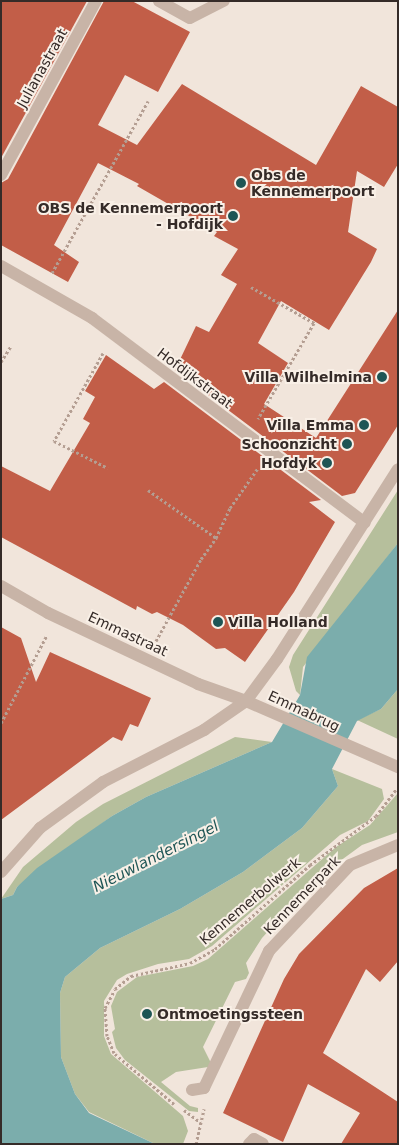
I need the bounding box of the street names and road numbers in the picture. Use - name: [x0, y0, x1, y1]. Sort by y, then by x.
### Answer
- street label: Julianastraat: [13, 25, 71, 111]
- street label: Hofdijkstraat: [154, 344, 236, 412]
- street label: Emmastraat: [86, 608, 170, 660]
- street label: Emmabrug: [266, 687, 342, 735]
- street label: Kennemerpark: [260, 852, 344, 938]
- street label: Kennemerbolwerk: [196, 854, 304, 948]

